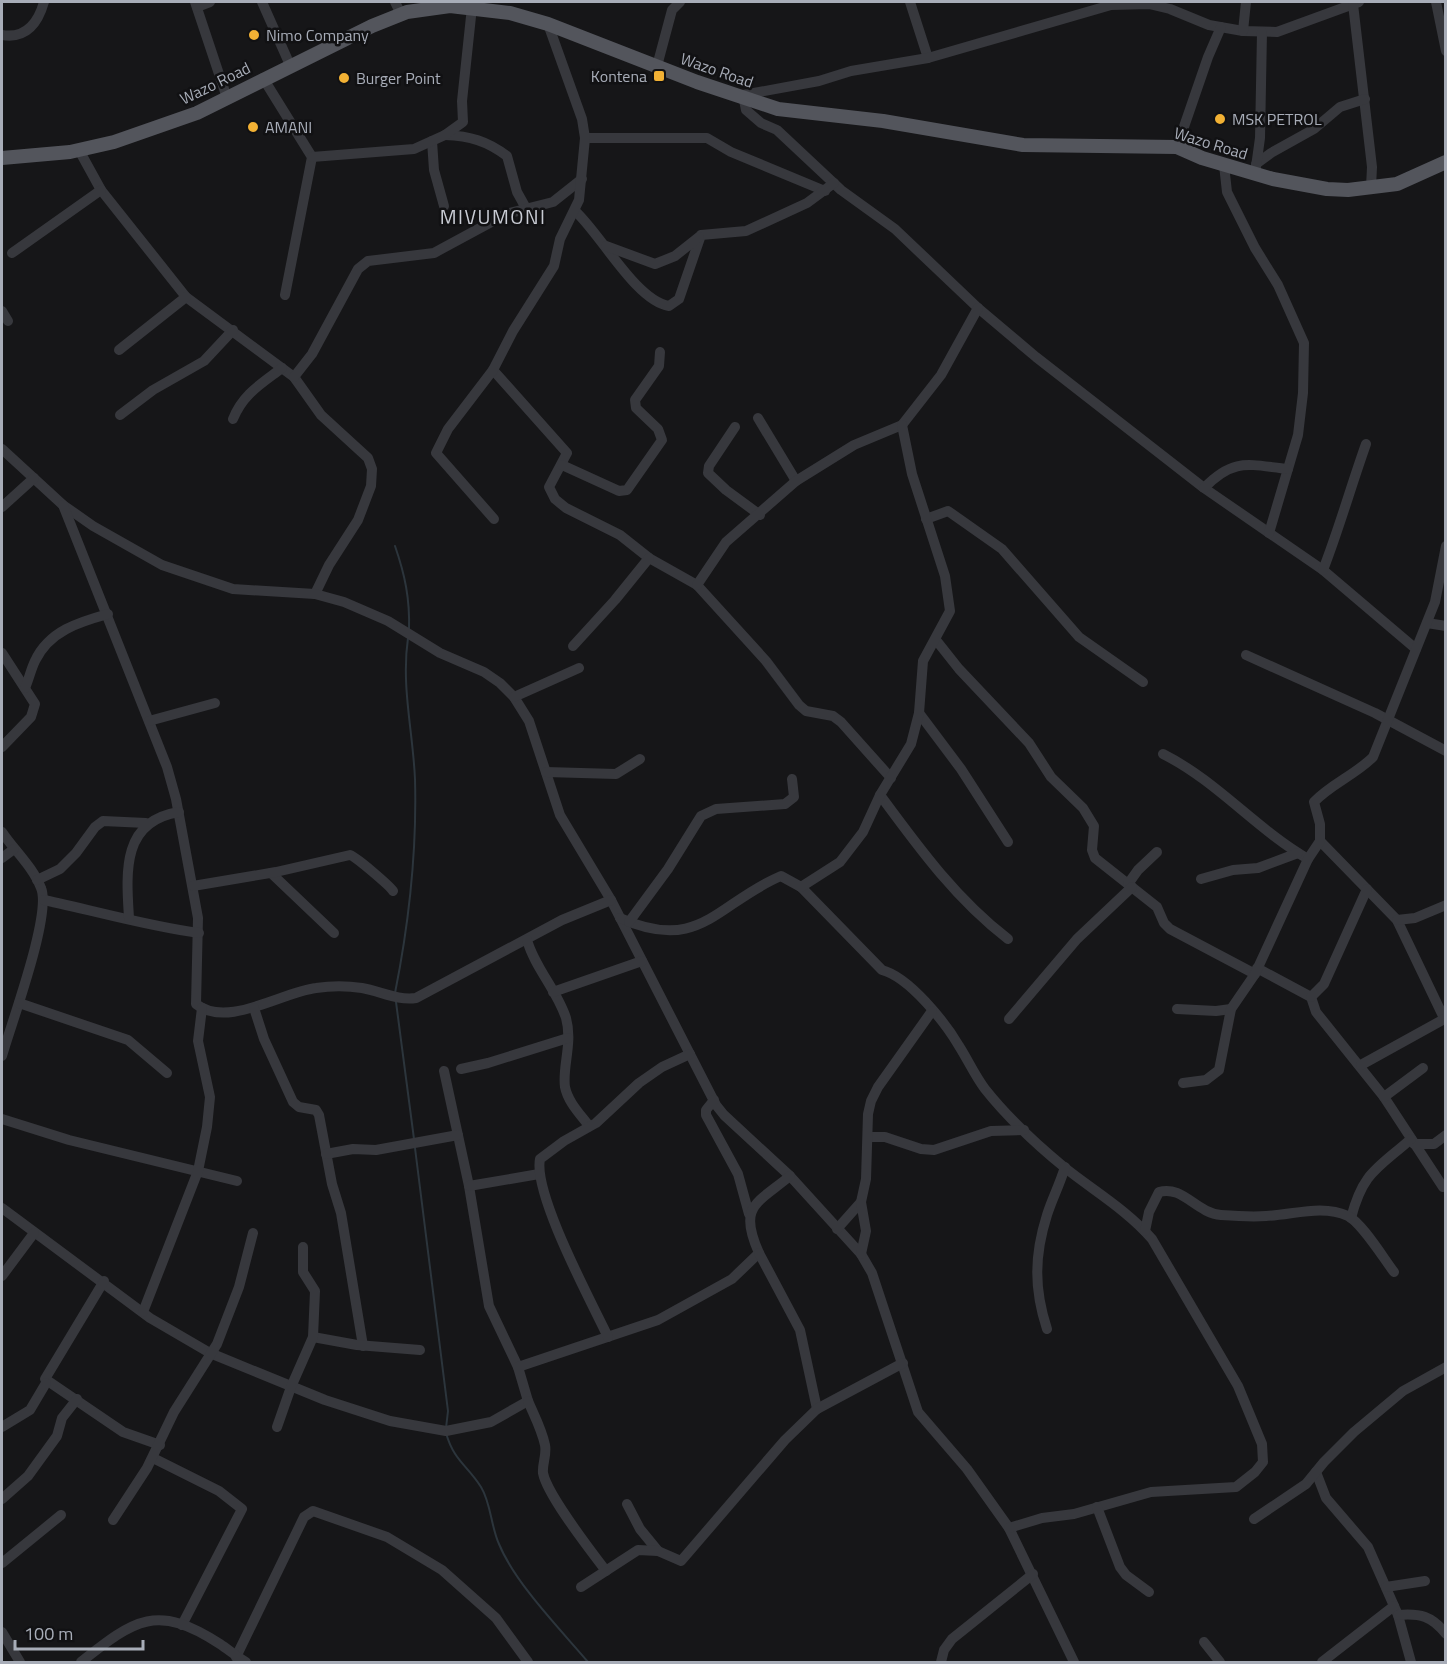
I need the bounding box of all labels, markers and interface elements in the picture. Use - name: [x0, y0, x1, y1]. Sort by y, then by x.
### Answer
- place label: Nimo Company: [266, 23, 369, 47]
- marker: Nimo Company: [247, 28, 261, 42]
- street label: Wazo Road: [677, 46, 757, 94]
- street label: Wazo Road: [176, 56, 254, 110]
- place label: Kontena: [591, 64, 647, 88]
- place label: Burger Point: [356, 66, 441, 90]
- marker: Kontena: [652, 69, 666, 83]
- marker: Burger Point: [337, 71, 351, 85]
- place label: MSK PETROL: [1232, 107, 1322, 131]
- marker: MSK PETROL: [1213, 112, 1227, 126]
- place label: AMANI: [265, 115, 312, 139]
- marker: AMANI: [246, 120, 260, 134]
- street label: Wazo Road: [1171, 120, 1251, 166]
- district label: MIVUMONI: [440, 201, 546, 232]
- scale bar: [15, 1613, 142, 1651]
- text: 100 m: [24, 1620, 73, 1647]

